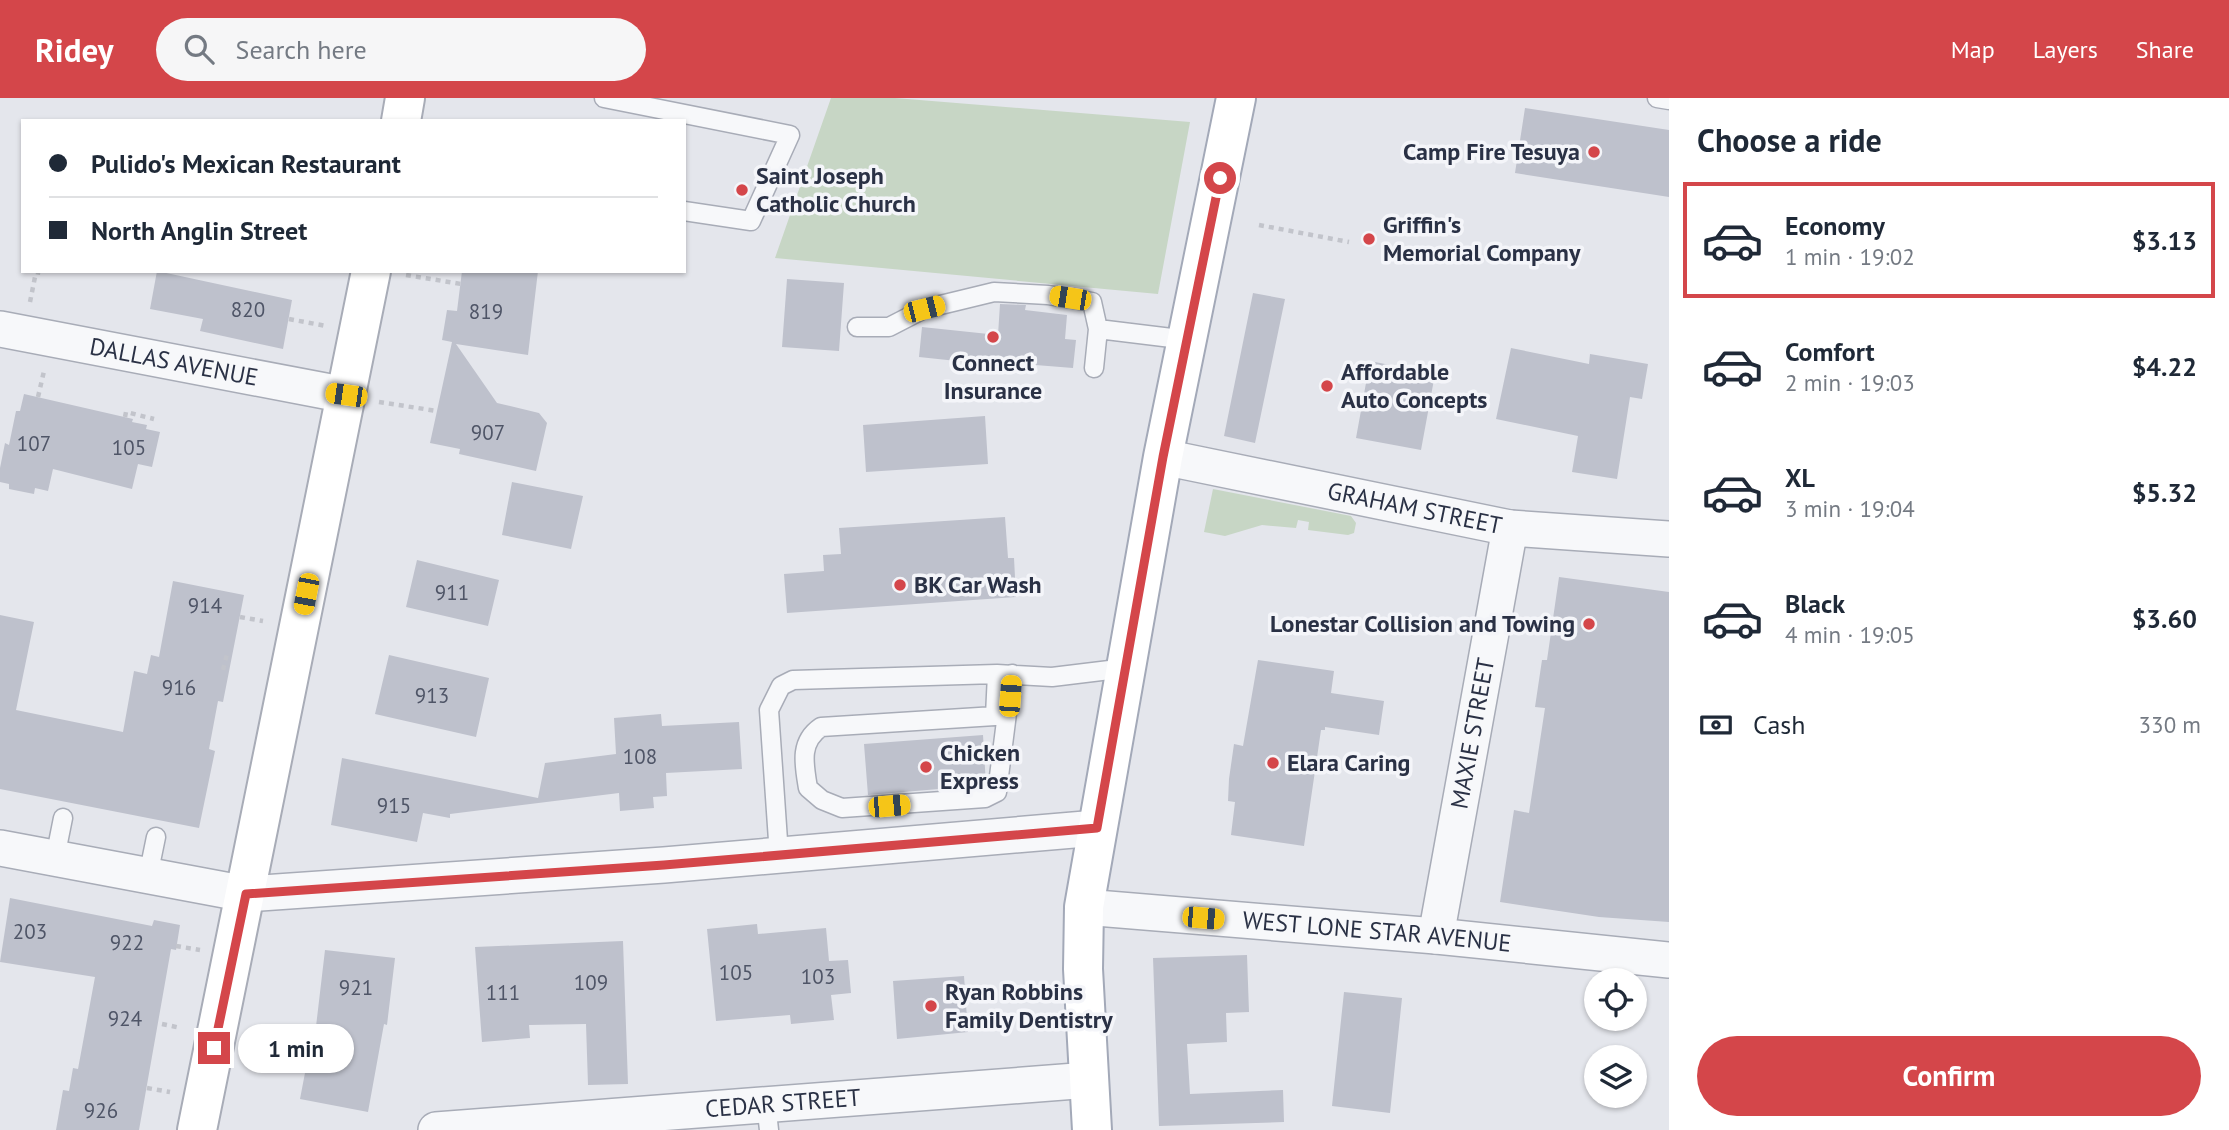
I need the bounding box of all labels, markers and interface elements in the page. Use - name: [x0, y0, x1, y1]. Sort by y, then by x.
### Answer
- search box: [156, 18, 646, 81]
- text: Ridey: [35, 28, 114, 71]
- icon: search: [180, 30, 218, 68]
- text: Search here: [236, 33, 367, 66]
- text: Map: [1951, 34, 1995, 65]
- text: Layers: [2033, 34, 2098, 65]
- text: Share: [2136, 34, 2194, 65]
- text: Choose a ride: [1697, 119, 1882, 161]
- place label: Camp Fire Tesuya: [1403, 136, 1580, 167]
- marker: Camp Fire Tesuya: [1586, 144, 1602, 160]
- text: Pulido's Mexican Restaurant: [91, 147, 401, 180]
- place label: Saint Joseph Catholic Church: [756, 160, 916, 219]
- route start: [1204, 162, 1236, 194]
- marker: Saint Joseph Catholic Church: [734, 182, 750, 198]
- place label: Griffin's Memorial Company: [1383, 209, 1581, 268]
- icon: car: [1701, 209, 1764, 272]
- text: Economy: [1785, 209, 1885, 242]
- text: North Anglin Street: [91, 214, 307, 247]
- text: $3.13: [2132, 224, 2197, 257]
- marker: Griffin's Memorial Company: [1361, 231, 1377, 247]
- text: 1 min · 19:02: [1785, 242, 1915, 271]
- car: [1048, 284, 1093, 312]
- car: [902, 294, 947, 324]
- house number: 820: [231, 296, 265, 323]
- house number: 819: [469, 298, 503, 325]
- marker: Connect Insurance: [985, 329, 1001, 345]
- street label: DALLAS AVENUE: [87, 330, 261, 393]
- icon: car: [1701, 335, 1764, 398]
- text: Comfort: [1785, 335, 1875, 368]
- place label: Connect Insurance: [944, 347, 1042, 406]
- text: $4.22: [2132, 350, 2197, 383]
- place label: Affordable Auto Concepts: [1341, 356, 1488, 415]
- text: 2 min · 19:03: [1785, 368, 1915, 397]
- marker: Affordable Auto Concepts: [1319, 378, 1335, 394]
- car: [324, 382, 369, 408]
- house number: 907: [471, 419, 505, 446]
- house number: 107: [17, 430, 51, 457]
- house number: 105: [112, 434, 146, 461]
- icon: car: [1701, 461, 1764, 524]
- text: XL: [1785, 461, 1815, 494]
- street label: GRAHAM STREET: [1325, 475, 1505, 541]
- text: $5.32: [2132, 476, 2197, 509]
- text: 3 min · 19:04: [1785, 494, 1915, 523]
- place label: BK Car Wash: [914, 569, 1042, 600]
- car: [292, 571, 321, 617]
- marker: BK Car Wash: [892, 577, 908, 593]
- house number: 911: [435, 579, 469, 606]
- icon: car: [1701, 587, 1764, 650]
- text: Black: [1785, 587, 1845, 620]
- house number: 914: [188, 592, 222, 619]
- text: $3.60: [2132, 602, 2197, 635]
- place label: Lonestar Collision and Towing: [1270, 608, 1575, 639]
- marker: Lonestar Collision and Towing: [1581, 616, 1597, 632]
- text: 4 min · 19:05: [1785, 620, 1915, 649]
- street label: MAXIE STREET: [1443, 655, 1501, 811]
- house number: 916: [162, 674, 196, 701]
- car: [999, 674, 1022, 718]
- house number: 913: [415, 682, 449, 709]
- icon: cash: [1697, 706, 1735, 744]
- text: Cash: [1753, 708, 1805, 741]
- text: 330 m: [2139, 710, 2201, 739]
- place label: Chicken Express: [940, 737, 1020, 796]
- house number: 108: [623, 743, 657, 770]
- place label: Elara Caring: [1287, 747, 1410, 778]
- marker: Elara Caring: [1265, 755, 1281, 771]
- marker: Chicken Express: [918, 759, 934, 775]
- house number: 915: [377, 792, 411, 819]
- car: [868, 794, 911, 818]
- street label: WEST LONE STAR AVENUE: [1241, 904, 1513, 959]
- car: [1182, 906, 1225, 930]
- house number: 203: [13, 918, 47, 945]
- house number: 922: [110, 929, 144, 956]
- house number: 105: [719, 959, 753, 986]
- house number: 103: [801, 963, 835, 990]
- map controls: [1584, 968, 1647, 1108]
- button: locate: [1584, 968, 1647, 1031]
- house number: 109: [574, 969, 608, 996]
- house number: 921: [339, 974, 373, 1001]
- place label: Ryan Robbins Family Dentistry: [945, 976, 1113, 1035]
- house number: 111: [486, 979, 520, 1006]
- marker: Ryan Robbins Family Dentistry: [923, 998, 939, 1014]
- house number: 924: [108, 1005, 142, 1032]
- callout: 1 min: [238, 1024, 354, 1072]
- route end: [198, 1032, 230, 1064]
- text: 1 min: [268, 1034, 324, 1063]
- button: Confirm: [1697, 1036, 2201, 1116]
- button: layers: [1584, 1045, 1647, 1108]
- street label: CEDAR STREET: [704, 1082, 862, 1124]
- house number: 926: [84, 1097, 118, 1124]

